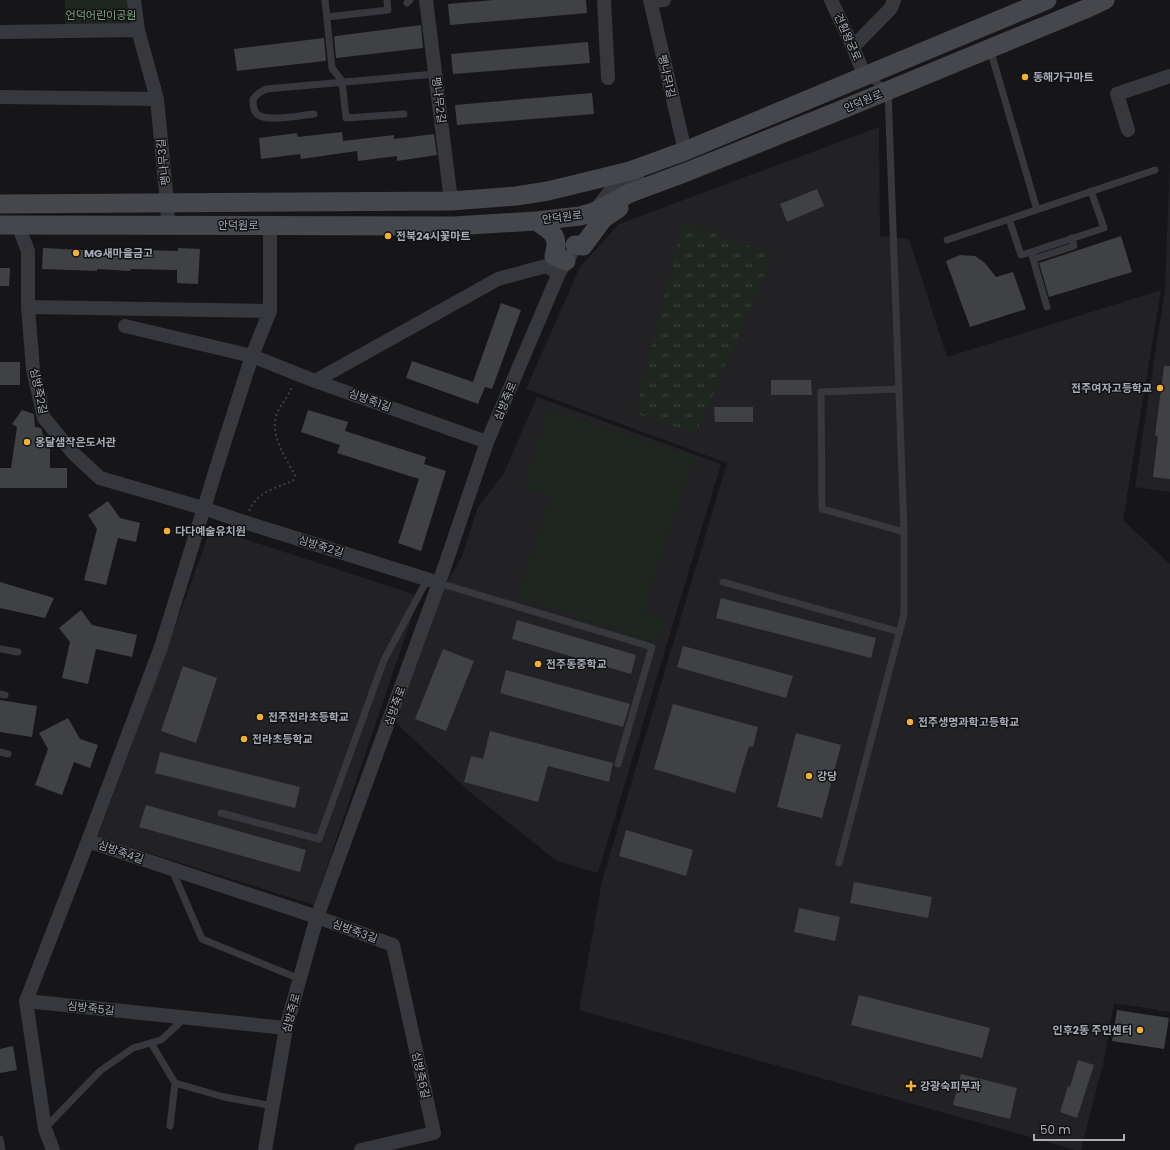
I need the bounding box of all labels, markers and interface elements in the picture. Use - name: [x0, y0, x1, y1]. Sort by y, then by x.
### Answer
- park label: 언덕어린이공원: [66, 7, 136, 23]
- street label: 견훤왕궁로: [830, 11, 866, 63]
- street label: 팽나무1길: [654, 53, 680, 99]
- place label: 동해가구마트: [1033, 69, 1094, 85]
- marker: 동해가구마트: [1020, 72, 1030, 82]
- street label: 팽나무2길: [428, 76, 450, 124]
- street label: 안덕원로: [841, 86, 885, 116]
- street label: 팽나무3길: [153, 138, 173, 186]
- street label: 안덕원로: [541, 207, 583, 227]
- street label: 안덕원로: [218, 217, 258, 233]
- place label: 전북24시꽃마트: [396, 228, 470, 244]
- marker: 전북24시꽃마트: [383, 231, 393, 241]
- place label: MG새마을금고: [84, 245, 153, 261]
- marker: MG새마을금고: [71, 248, 81, 258]
- street label: 심방죽2길: [26, 366, 52, 416]
- street label: 심방죽로: [490, 379, 520, 423]
- place label: 전주여자고등학교: [1071, 380, 1152, 396]
- marker: 전주여자고등학교: [1155, 383, 1165, 393]
- street label: 심방죽1길: [347, 385, 393, 415]
- place label: 옹달샘작은도서관: [35, 434, 116, 450]
- marker: 옹달샘작은도서관: [22, 437, 32, 447]
- place label: 다다예술유치원: [175, 523, 246, 539]
- marker: 다다예술유치원: [162, 526, 172, 536]
- street label: 심방죽2길: [296, 532, 346, 560]
- place label: 전주동중학교: [546, 656, 607, 672]
- marker: 전주동중학교: [533, 659, 543, 669]
- street label: 심방죽로: [381, 684, 409, 728]
- place label: 전주전라초등학교: [268, 709, 349, 725]
- marker: 전주전라초등학교: [255, 712, 265, 722]
- place label: 전주생명과학고등학교: [918, 714, 1019, 730]
- marker: 전주생명과학고등학교: [905, 717, 915, 727]
- place label: 전라초등학교: [252, 731, 313, 747]
- marker: 전라초등학교: [239, 734, 249, 744]
- place label: 강당: [817, 768, 837, 784]
- marker: 강당: [804, 771, 814, 781]
- street label: 심방죽4길: [96, 837, 146, 867]
- street label: 심방죽3길: [330, 915, 380, 947]
- street label: 심방죽로: [278, 991, 304, 1035]
- street label: 심방죽5길: [67, 998, 115, 1018]
- place label: 인후2동 주민센터: [1053, 1022, 1132, 1038]
- marker: 인후2동 주민센터: [1135, 1025, 1145, 1035]
- street label: 심방죽6길: [408, 1050, 434, 1100]
- place label: 강광숙피부과: [920, 1078, 981, 1094]
- marker: 강광숙피부과: [905, 1080, 917, 1092]
- scale bar: [1034, 1116, 1124, 1142]
- text: 50 m: [1040, 1121, 1071, 1138]

